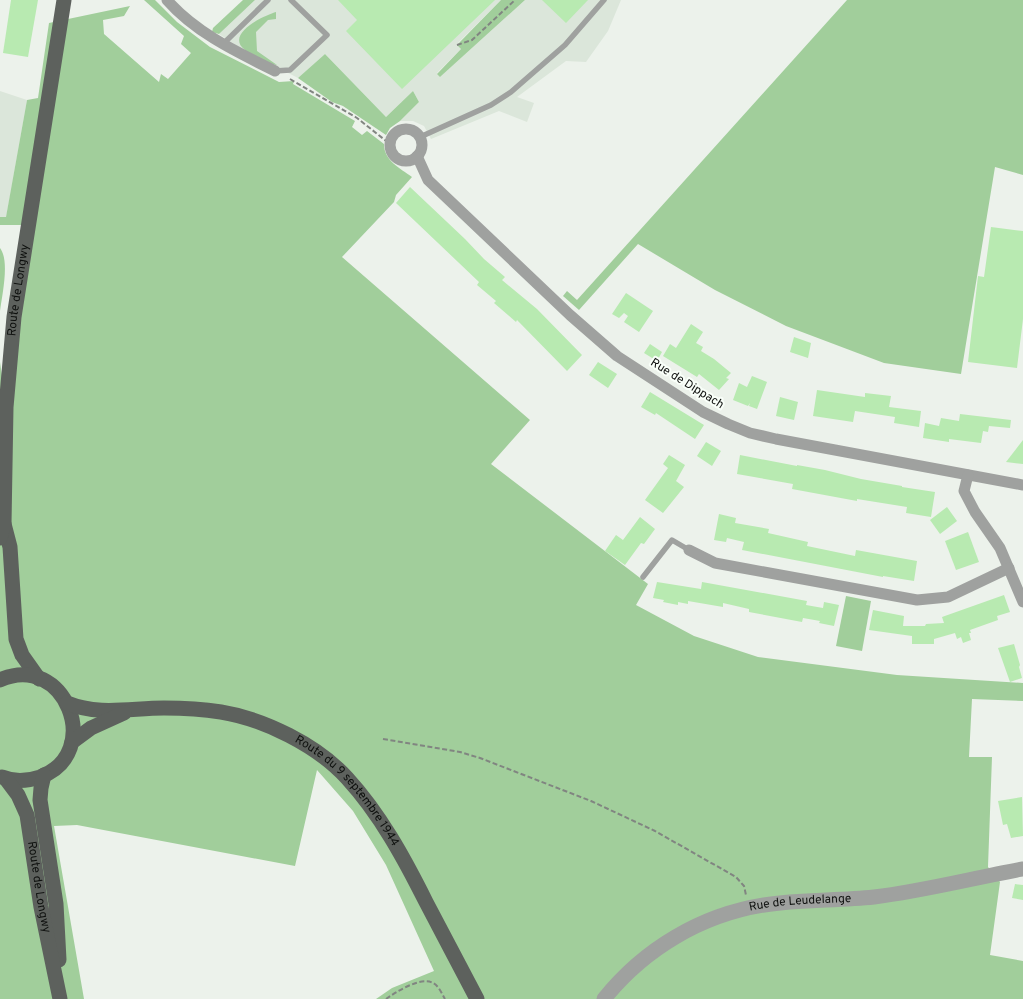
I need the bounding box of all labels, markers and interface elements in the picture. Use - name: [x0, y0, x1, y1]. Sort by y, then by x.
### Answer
- street label: Route de Longwy: [4, 243, 33, 337]
- street label: Rue de Dippach: [647, 355, 727, 413]
- street label: Route du 9 septembre 1944: [292, 732, 403, 850]
- street label: Route de Longwy: [23, 840, 54, 935]
- street label: Rue de Leudelange: [747, 891, 852, 916]

